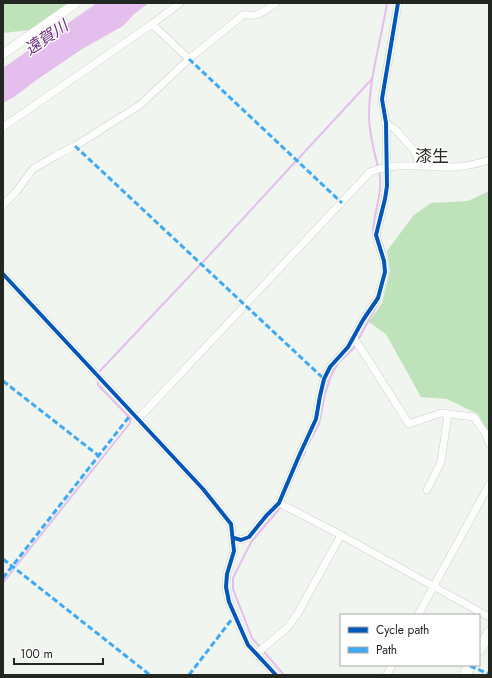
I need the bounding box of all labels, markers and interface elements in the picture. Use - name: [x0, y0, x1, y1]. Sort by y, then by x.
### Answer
- water label: 遠賀川: [20, 13, 74, 60]
- district label: 漆生: [415, 144, 449, 168]
- legend: [340, 614, 480, 666]
- text: Cycle path: [376, 621, 429, 639]
- scale bar: [14, 640, 103, 666]
- text: Path: [376, 641, 397, 659]
- text: 100 m: [20, 645, 53, 663]

